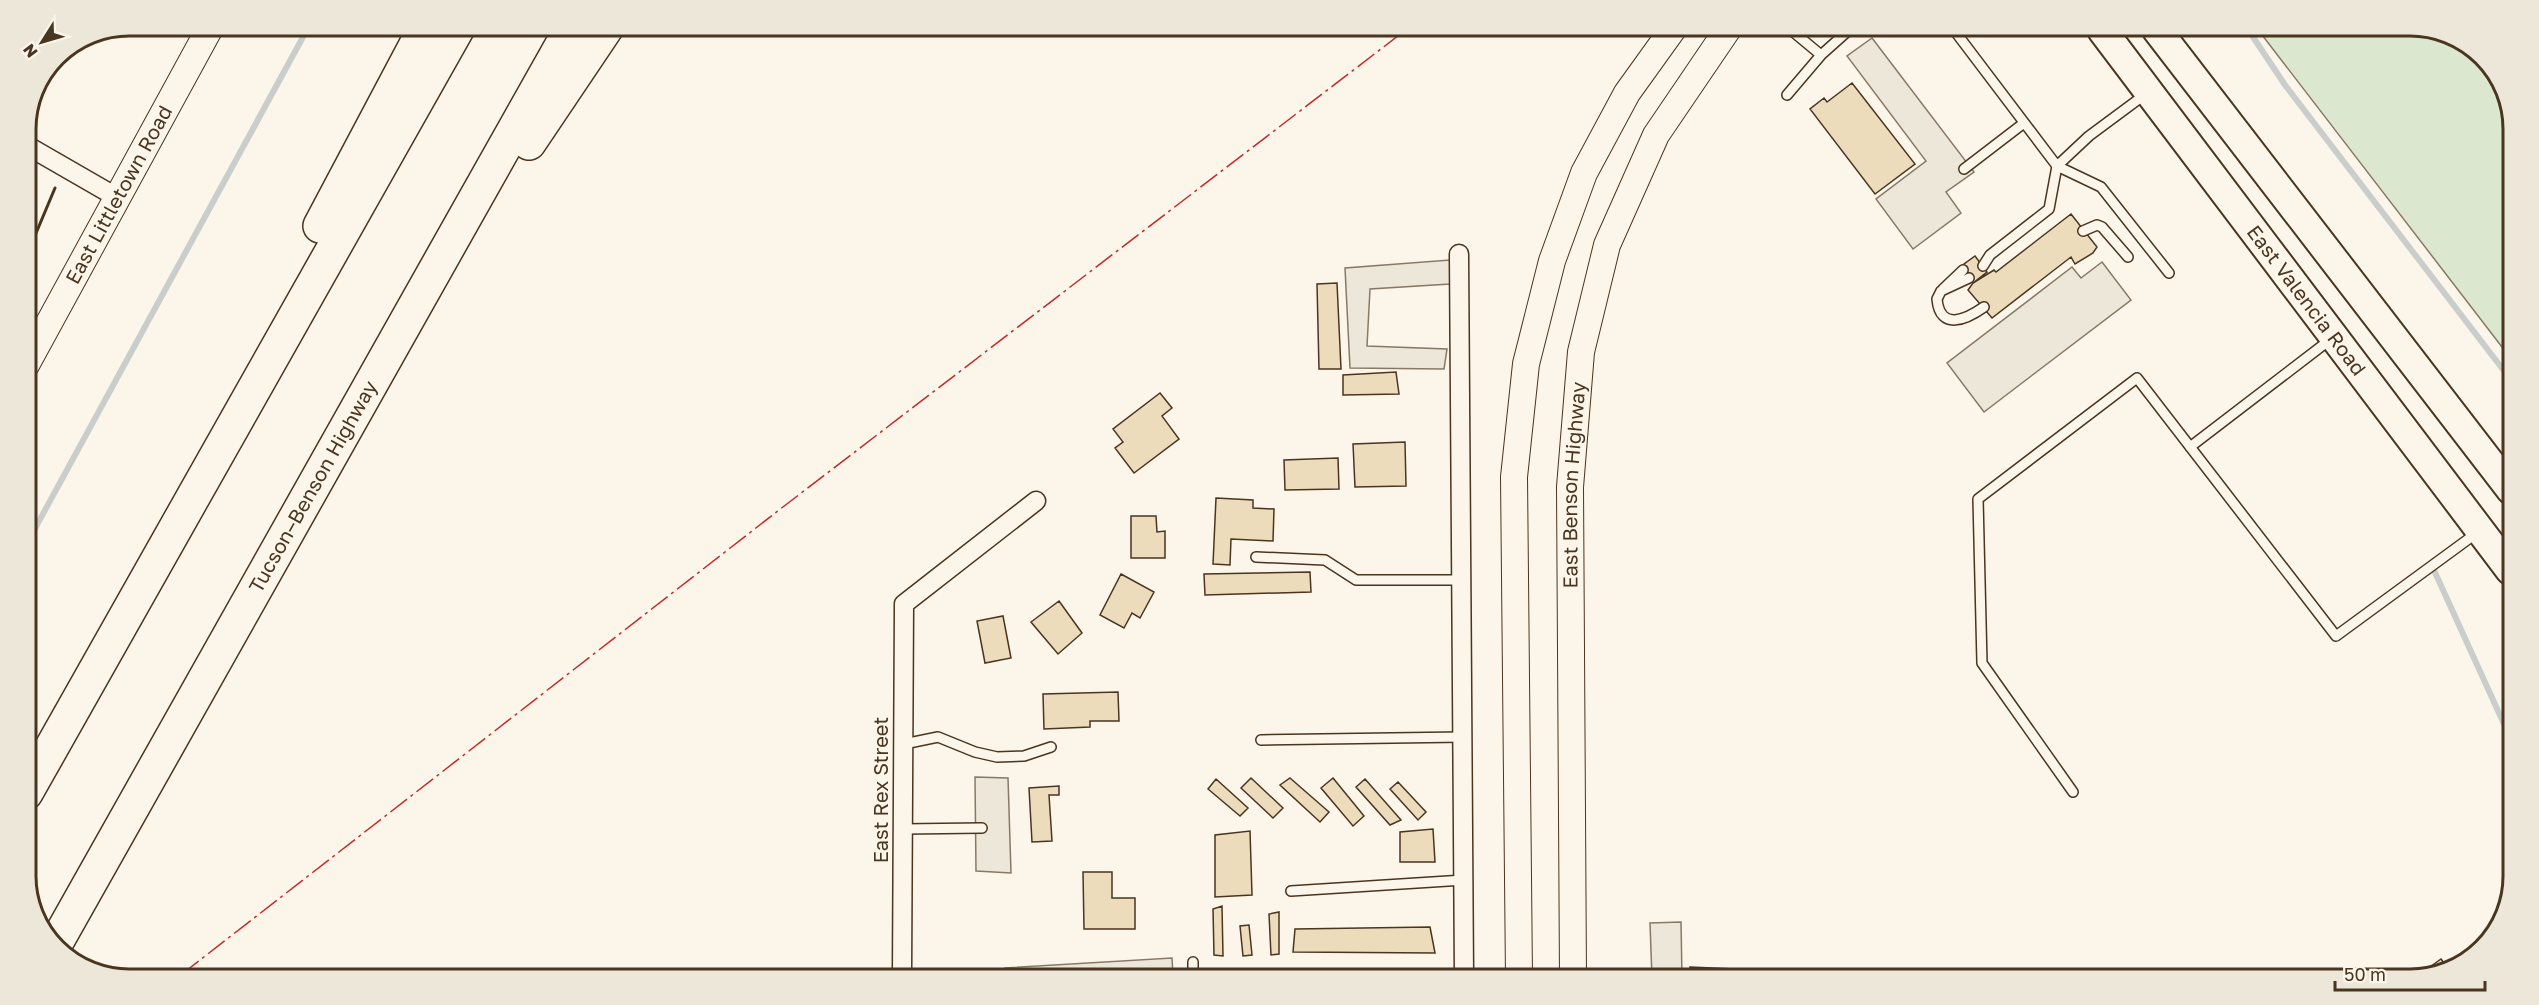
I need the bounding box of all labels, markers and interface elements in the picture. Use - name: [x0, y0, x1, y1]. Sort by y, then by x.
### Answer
- north arrow: [12, 12, 72, 72]
- text: N: [18, 40, 42, 62]
- street label: East Littletown Road: [60, 101, 176, 288]
- street label: East Valencia Road: [2243, 220, 2372, 380]
- street label: Tucson–Benson Highway: [243, 376, 381, 596]
- street label: East Benson Highway: [1557, 381, 1590, 589]
- street label: East Rex Street: [868, 717, 892, 863]
- scale bar: [2335, 954, 2485, 992]
- text: 50 m: [2344, 963, 2386, 985]

